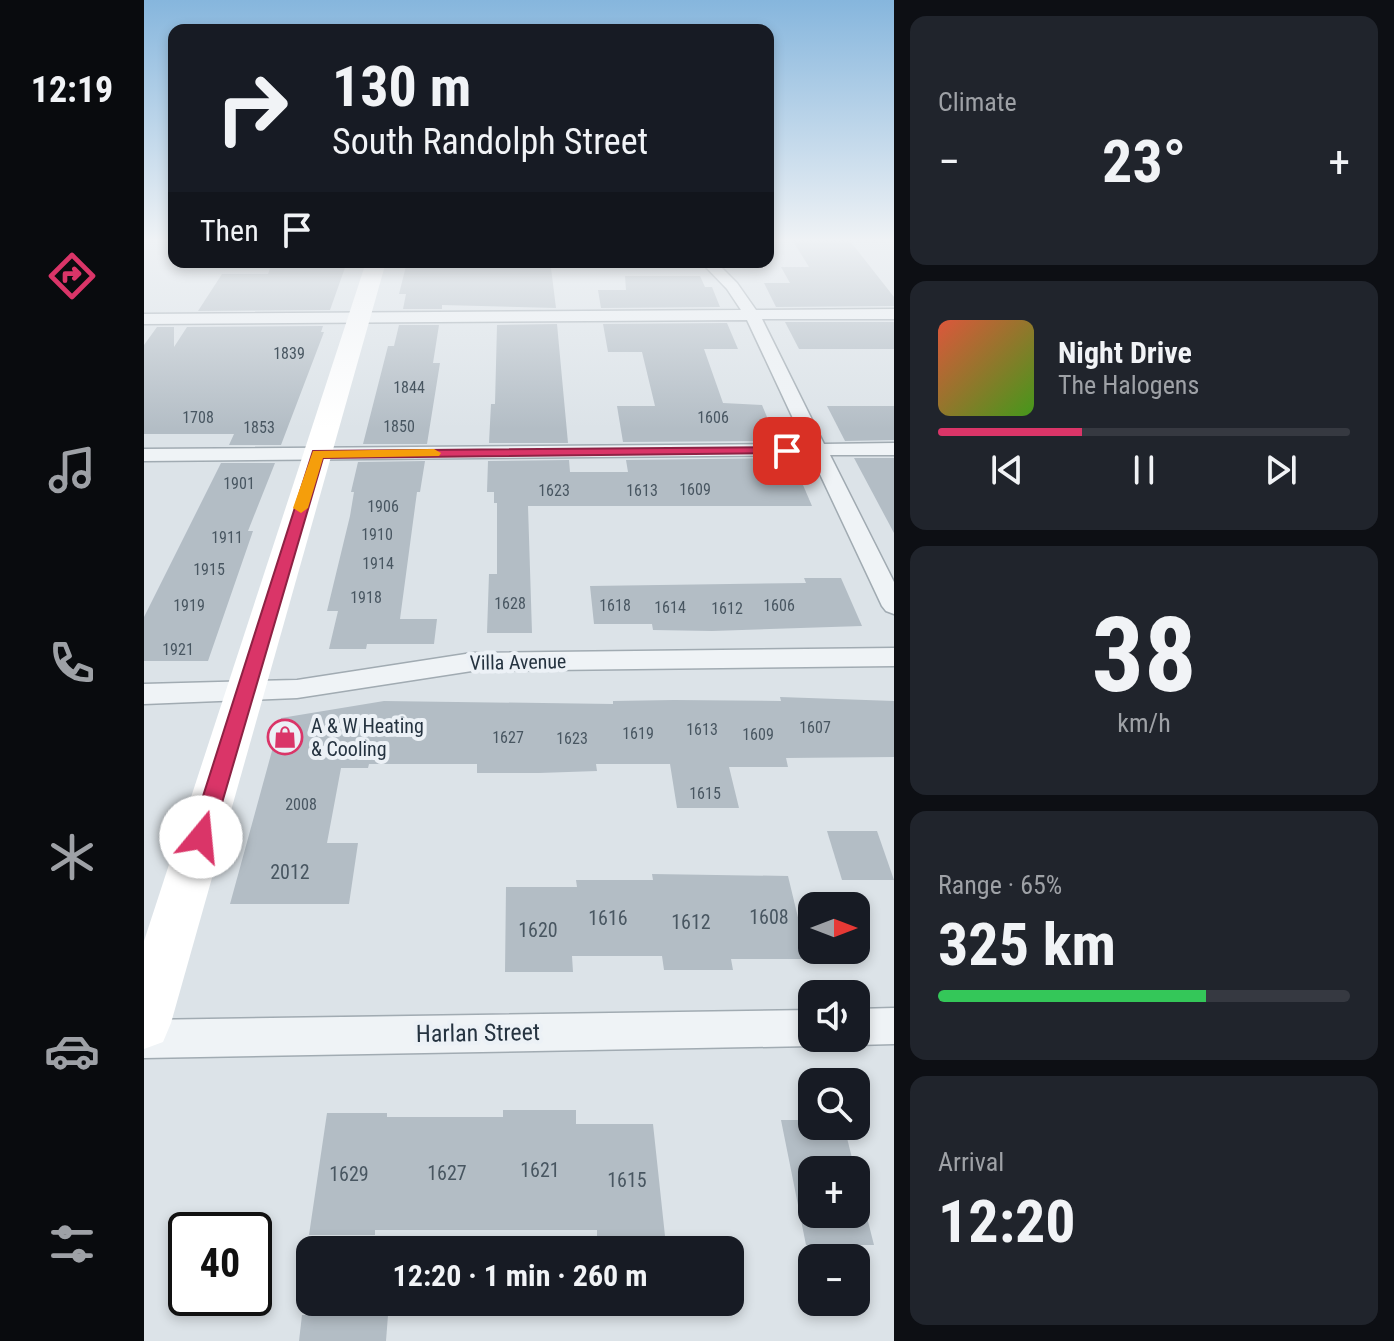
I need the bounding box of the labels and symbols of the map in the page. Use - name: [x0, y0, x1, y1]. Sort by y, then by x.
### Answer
- house number: 1839: [273, 344, 305, 363]
- house number: 1844: [393, 378, 425, 397]
- house number: 1708: [182, 408, 214, 427]
- house number: 1606: [697, 408, 729, 427]
- house number: 1850: [383, 417, 415, 436]
- pin: [753, 417, 821, 485]
- house number: 1853: [243, 418, 275, 437]
- house number: 1901: [223, 474, 255, 493]
- house number: 1609: [679, 480, 711, 499]
- house number: 1623: [538, 481, 570, 500]
- house number: 1613: [626, 481, 658, 500]
- house number: 1906: [367, 497, 399, 516]
- house number: 1910: [361, 525, 393, 544]
- house number: 1911: [211, 528, 243, 547]
- house number: 1914: [362, 554, 394, 573]
- house number: 1915: [193, 560, 225, 579]
- house number: 1918: [350, 588, 382, 607]
- house number: 1628: [494, 594, 526, 613]
- house number: 1919: [173, 596, 205, 615]
- house number: 1618: [599, 596, 631, 615]
- house number: 1606: [763, 596, 795, 615]
- house number: 1614: [654, 598, 686, 617]
- house number: 1612: [711, 599, 743, 618]
- house number: 1921: [162, 640, 194, 659]
- street label: Villa Avenue: [469, 649, 567, 675]
- place label: A & W Heating & Cooling: [311, 714, 424, 761]
- shop icon: A & W Heating & Cooling: [266, 718, 304, 756]
- house number: 1607: [799, 718, 831, 737]
- house number: 1613: [686, 720, 718, 739]
- house number: 1619: [622, 724, 654, 743]
- house number: 1609: [742, 725, 774, 744]
- house number: 1627: [492, 728, 524, 747]
- house number: 1623: [556, 729, 588, 748]
- house number: 1615: [689, 784, 721, 803]
- position arrow: [159, 795, 243, 879]
- house number: 2008: [285, 795, 317, 814]
- house number: 2012: [270, 860, 310, 884]
- north arrow: [798, 892, 870, 964]
- house number: 1608: [749, 905, 789, 929]
- house number: 1616: [588, 906, 628, 930]
- house number: 1612: [671, 910, 711, 934]
- house number: 1620: [518, 918, 558, 942]
- street label: Harlan Street: [416, 1018, 540, 1048]
- house number: 1621: [520, 1158, 560, 1182]
- house number: 1627: [427, 1161, 467, 1185]
- house number: 1629: [329, 1162, 369, 1186]
- house number: 1615: [607, 1168, 647, 1192]
- speed limit sign: 40: [168, 1212, 272, 1316]

